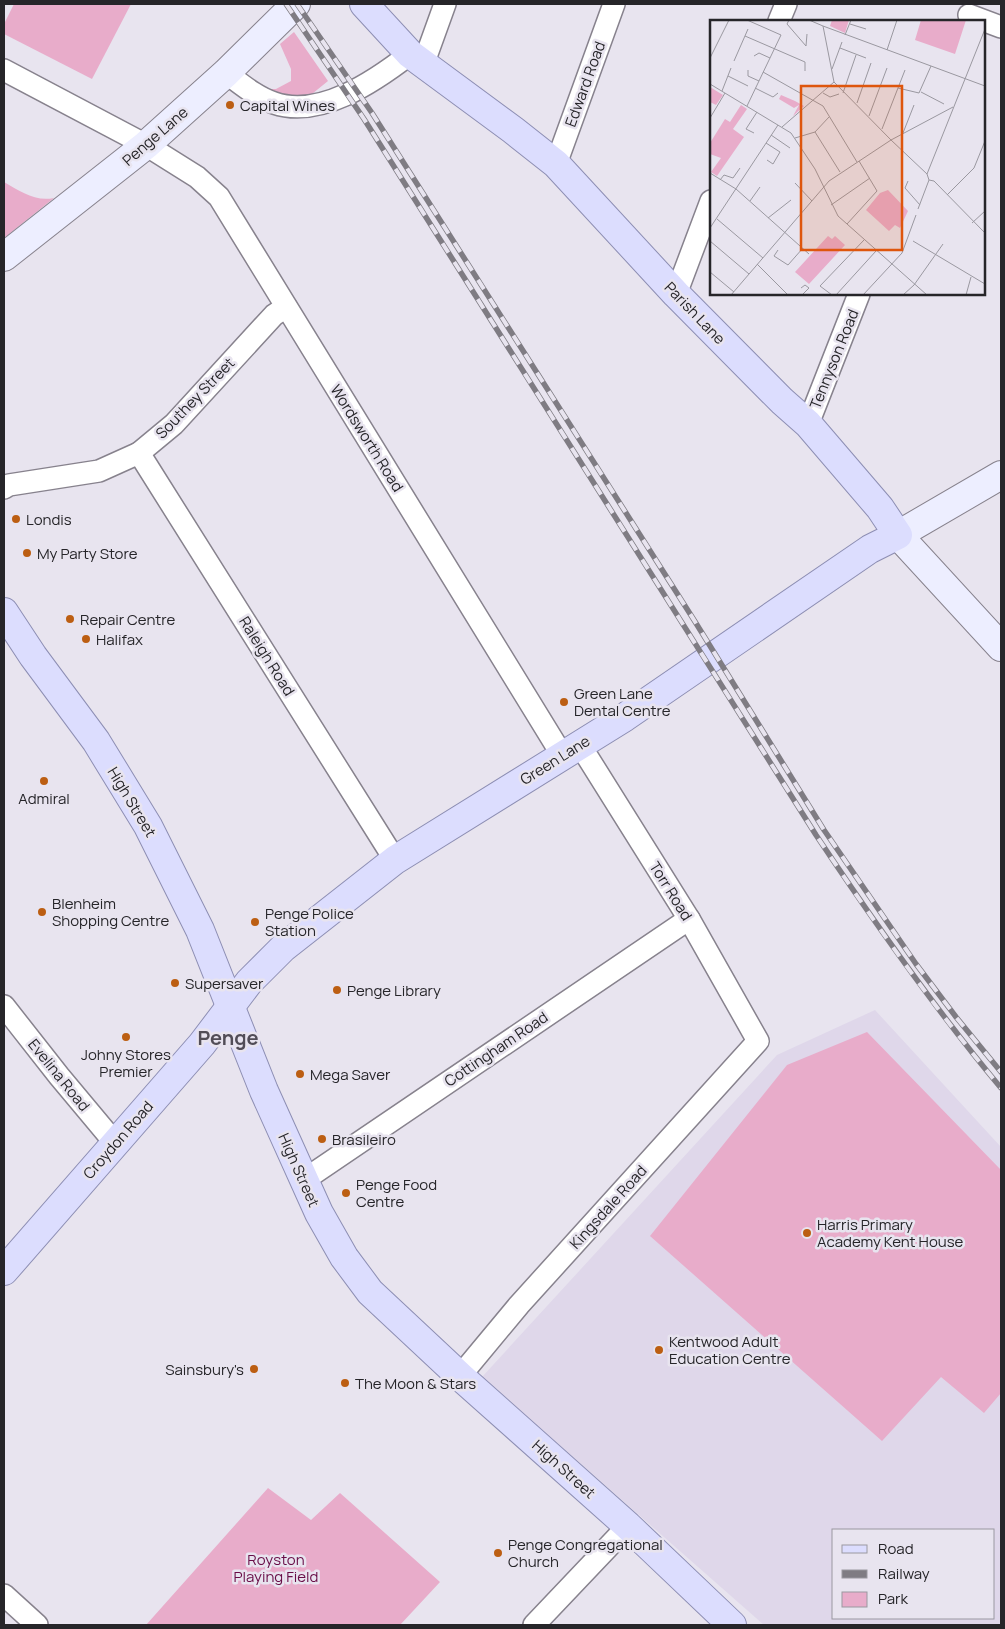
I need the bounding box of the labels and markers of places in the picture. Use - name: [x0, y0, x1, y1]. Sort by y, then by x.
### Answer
- place label: Capital Wines: [240, 95, 335, 116]
- marker: Capital Wines: [224, 99, 236, 111]
- place label: Londis: [26, 509, 72, 530]
- marker: Londis: [10, 513, 22, 525]
- place label: My Party Store: [37, 543, 138, 564]
- marker: My Party Store: [21, 547, 33, 559]
- place label: Repair Centre: [80, 609, 176, 630]
- marker: Repair Centre: [64, 613, 76, 625]
- place label: Halifax: [96, 629, 143, 650]
- marker: Halifax: [80, 633, 92, 645]
- place label: Green Lane Dental Centre: [574, 683, 671, 721]
- marker: Green Lane Dental Centre: [558, 696, 570, 708]
- marker: Admiral: [38, 775, 50, 787]
- place label: Admiral: [18, 788, 70, 809]
- place label: Blenheim Shopping Centre: [52, 893, 170, 931]
- place label: Penge Police Station: [265, 903, 354, 941]
- marker: Blenheim Shopping Centre: [36, 906, 48, 918]
- marker: Penge Police Station: [249, 916, 261, 928]
- place label: Supersaver: [185, 973, 264, 994]
- marker: Supersaver: [169, 977, 181, 989]
- place label: Penge Library: [347, 980, 441, 1001]
- marker: Penge Library: [331, 984, 343, 996]
- marker: Johny Stores Premier: [120, 1031, 132, 1043]
- place label: Johny Stores Premier: [81, 1044, 171, 1082]
- place label: Mega Saver: [310, 1064, 391, 1085]
- marker: Mega Saver: [294, 1068, 306, 1080]
- place label: Brasileiro: [332, 1129, 396, 1150]
- marker: Brasileiro: [316, 1133, 328, 1145]
- place label: Penge Food Centre: [356, 1174, 437, 1212]
- marker: Penge Food Centre: [340, 1187, 352, 1199]
- place label: Harris Primary Academy Kent House: [817, 1214, 964, 1252]
- marker: Harris Primary Academy Kent House: [801, 1227, 813, 1239]
- place label: Kentwood Adult Education Centre: [669, 1331, 791, 1369]
- marker: Kentwood Adult Education Centre: [653, 1344, 665, 1356]
- place label: Sainsbury's: [165, 1359, 244, 1380]
- marker: Sainsbury's: [248, 1363, 260, 1375]
- place label: The Moon & Stars: [355, 1373, 476, 1394]
- marker: The Moon & Stars: [339, 1377, 351, 1389]
- place label: Penge Congregational Church: [508, 1534, 663, 1572]
- marker: Penge Congregational Church: [492, 1547, 504, 1559]

